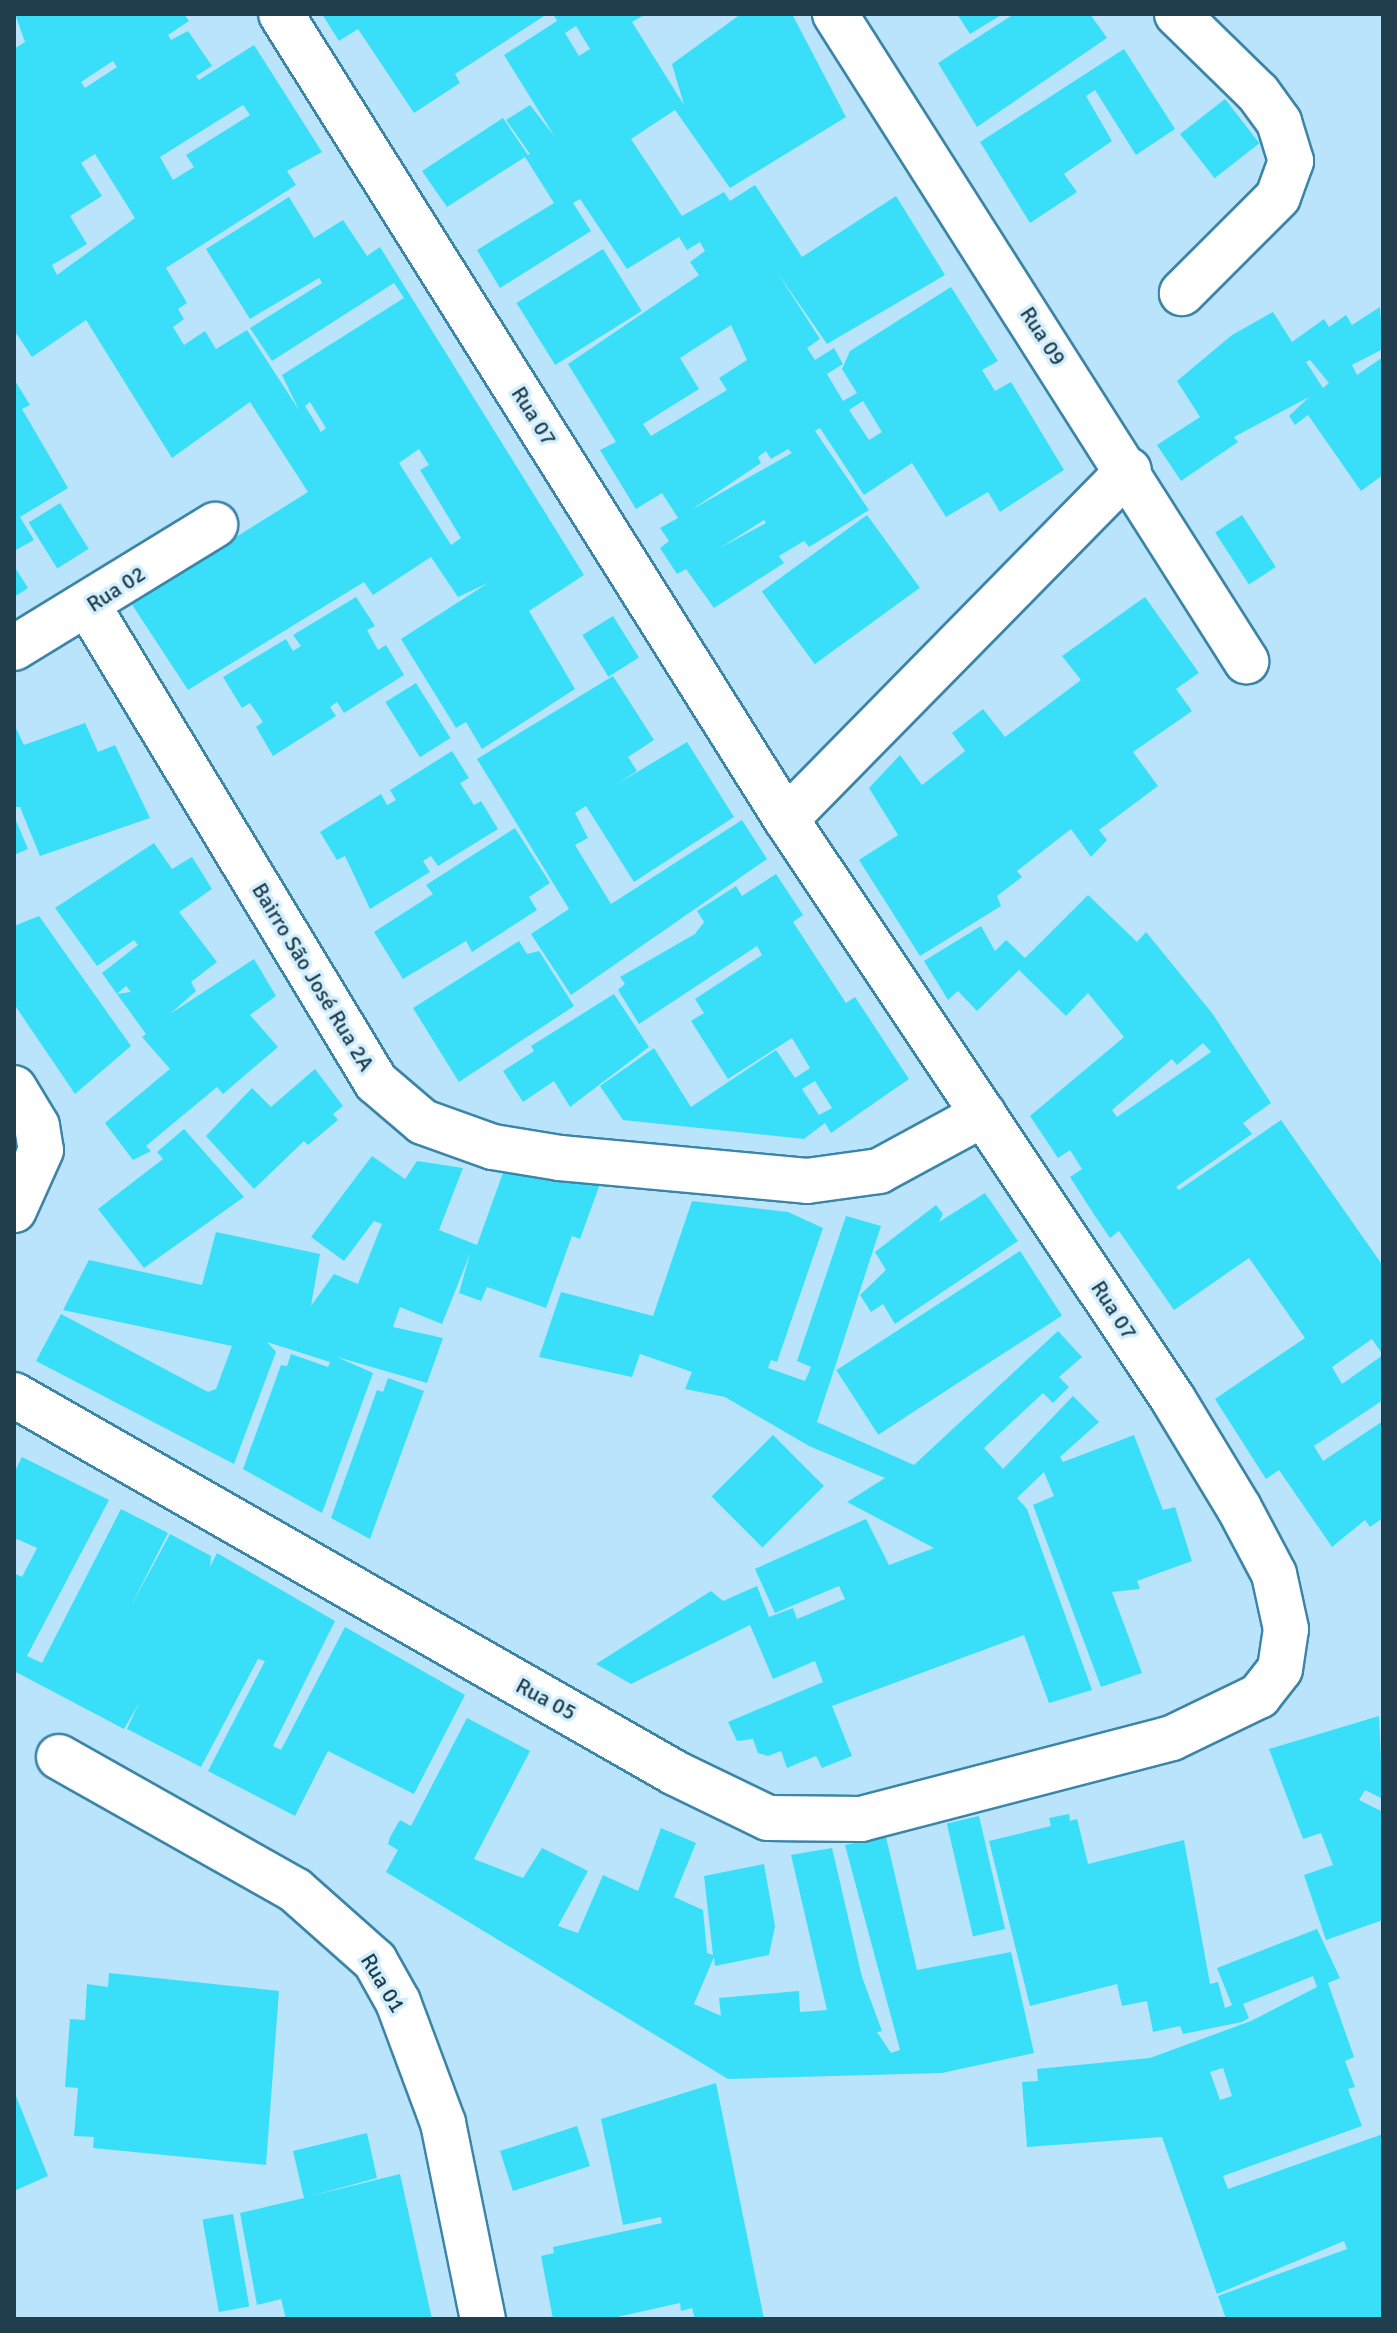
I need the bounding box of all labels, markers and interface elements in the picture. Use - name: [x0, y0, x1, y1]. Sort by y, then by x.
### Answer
- street label: Rua 09: [1014, 302, 1072, 370]
- street label: Rua 07: [506, 382, 562, 450]
- street label: Rua 02: [82, 560, 150, 618]
- street label: Bairro São José Rua 2A: [246, 878, 380, 1076]
- street label: Rua 07: [1085, 1276, 1143, 1344]
- street label: Rua 05: [511, 1672, 581, 1726]
- street label: Rua 01: [355, 1949, 411, 2017]

